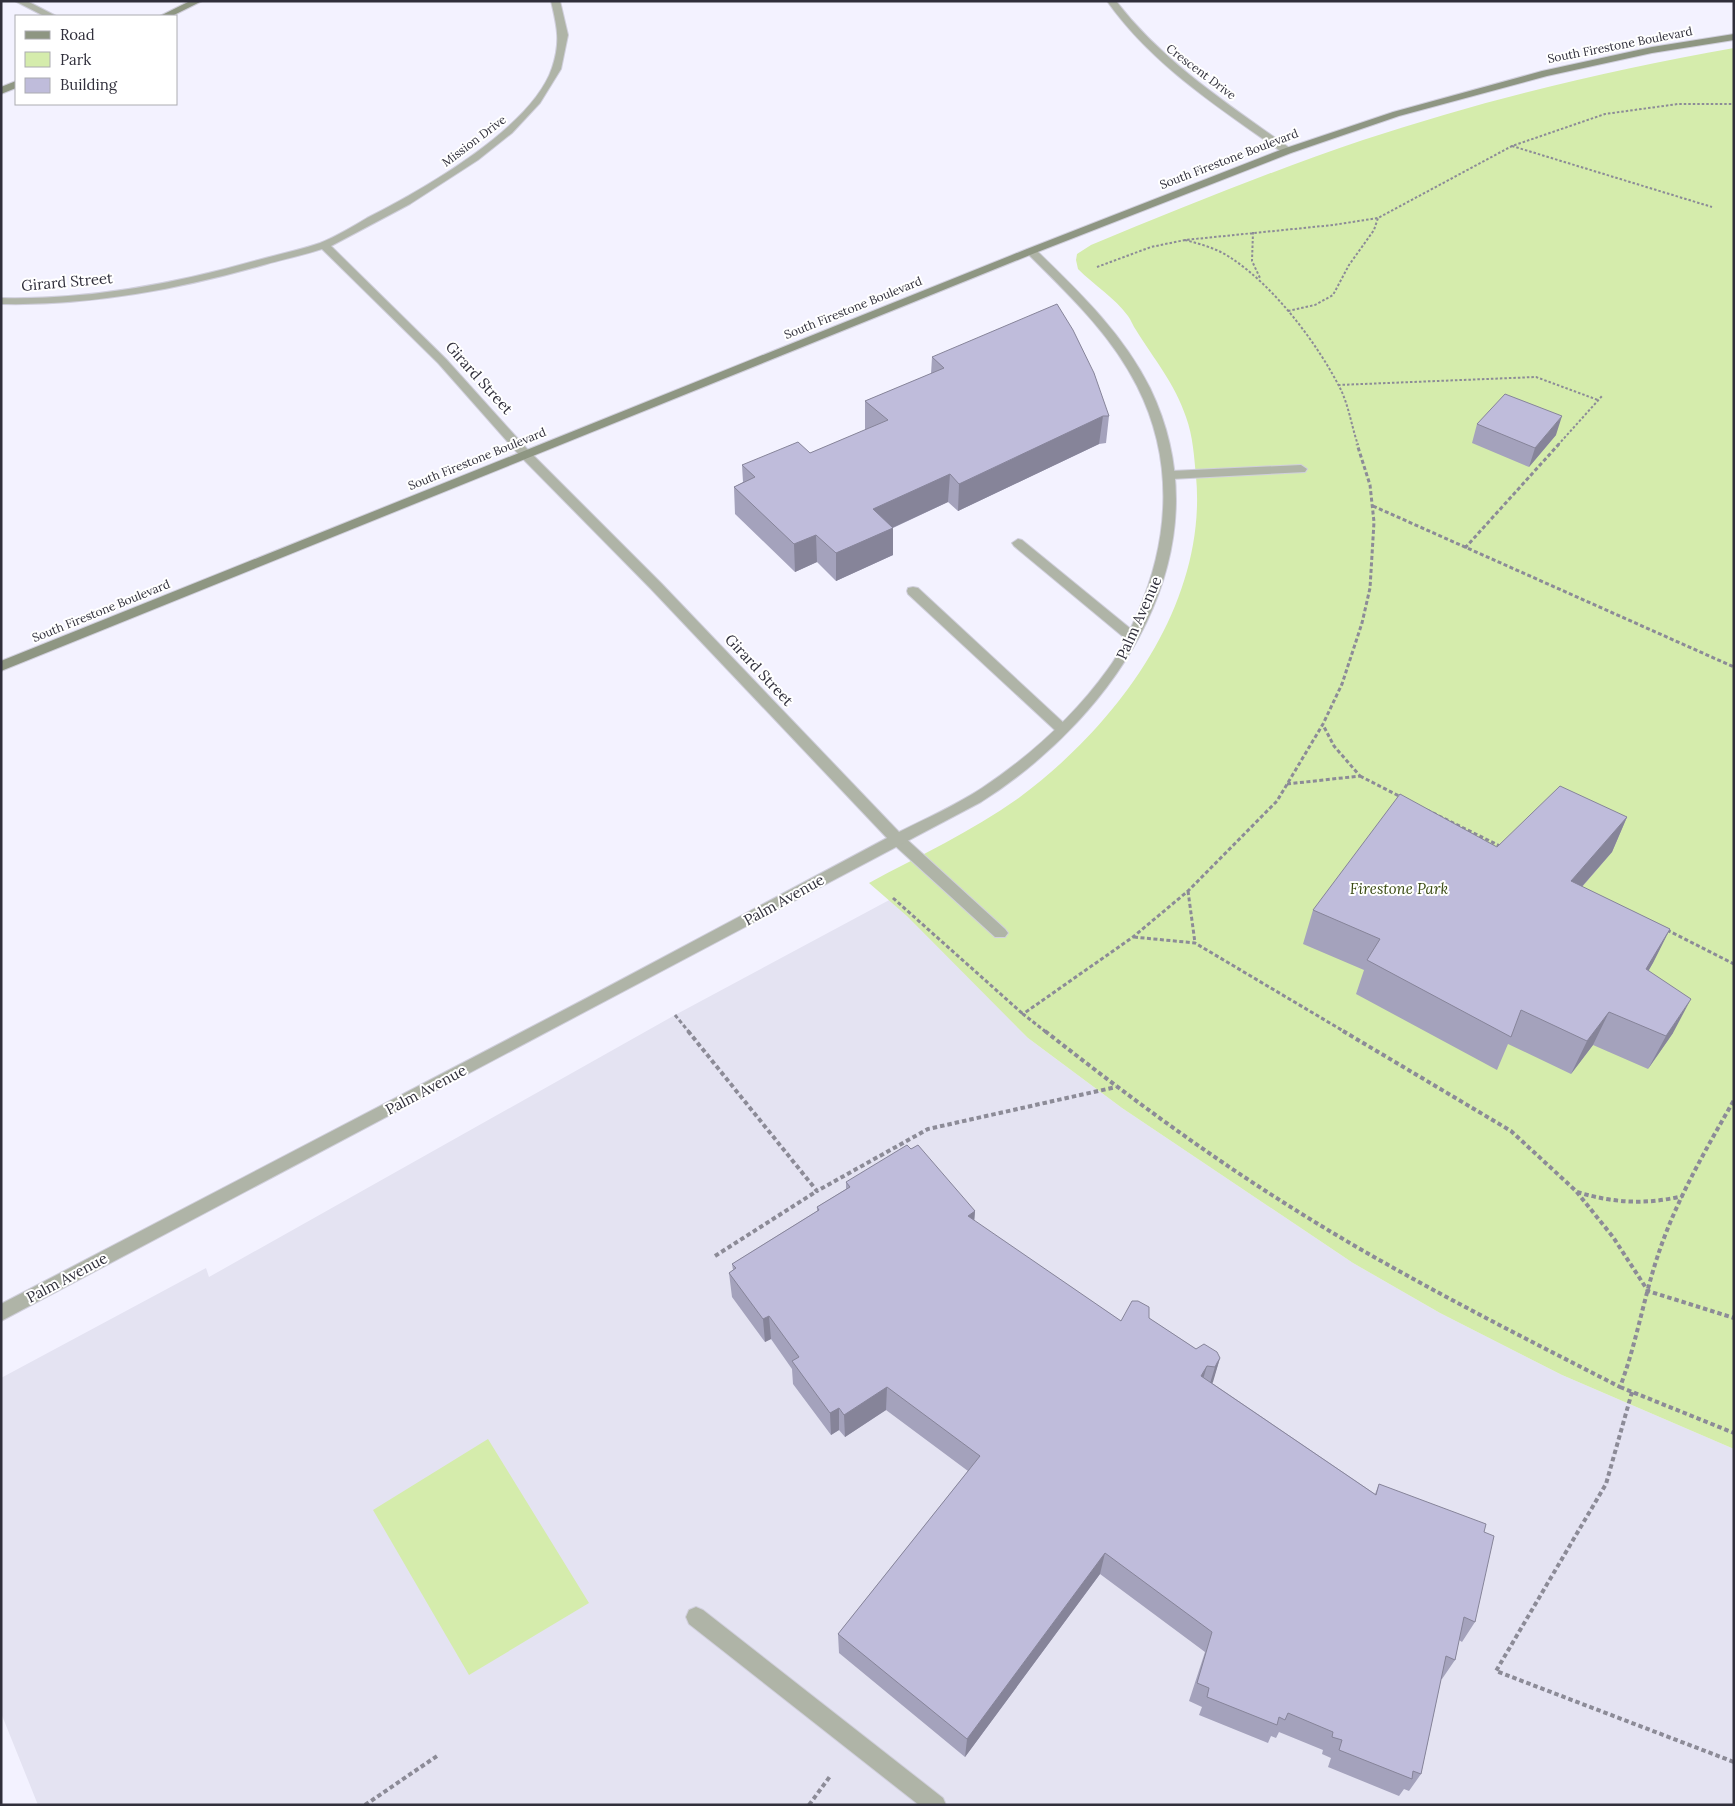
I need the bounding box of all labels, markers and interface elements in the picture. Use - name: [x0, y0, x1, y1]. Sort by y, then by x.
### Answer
- legend: [15, 15, 178, 105]
- street label: South Firestone Boulevard: [1546, 23, 1694, 66]
- text: Road: [60, 25, 95, 44]
- street label: Crescent Drive: [1163, 41, 1239, 103]
- text: Park: [60, 50, 91, 69]
- text: Building: [60, 75, 118, 94]
- street label: Mission Drive: [439, 111, 509, 170]
- street label: South Firestone Boulevard: [1157, 125, 1300, 192]
- street label: Girard Street: [21, 268, 114, 295]
- street label: South Firestone Boulevard: [782, 273, 924, 342]
- street label: Girard Street: [442, 337, 517, 418]
- street label: South Firestone Boulevard: [406, 424, 548, 493]
- street label: Palm Avenue: [1112, 573, 1165, 662]
- street label: South Firestone Boulevard: [30, 576, 172, 645]
- street label: Girard Street: [721, 630, 798, 710]
- street label: Palm Avenue: [740, 870, 827, 929]
- park label: Firestone Park: [1350, 879, 1449, 898]
- street label: Palm Avenue: [382, 1060, 470, 1119]
- street label: Palm Avenue: [23, 1248, 111, 1307]

